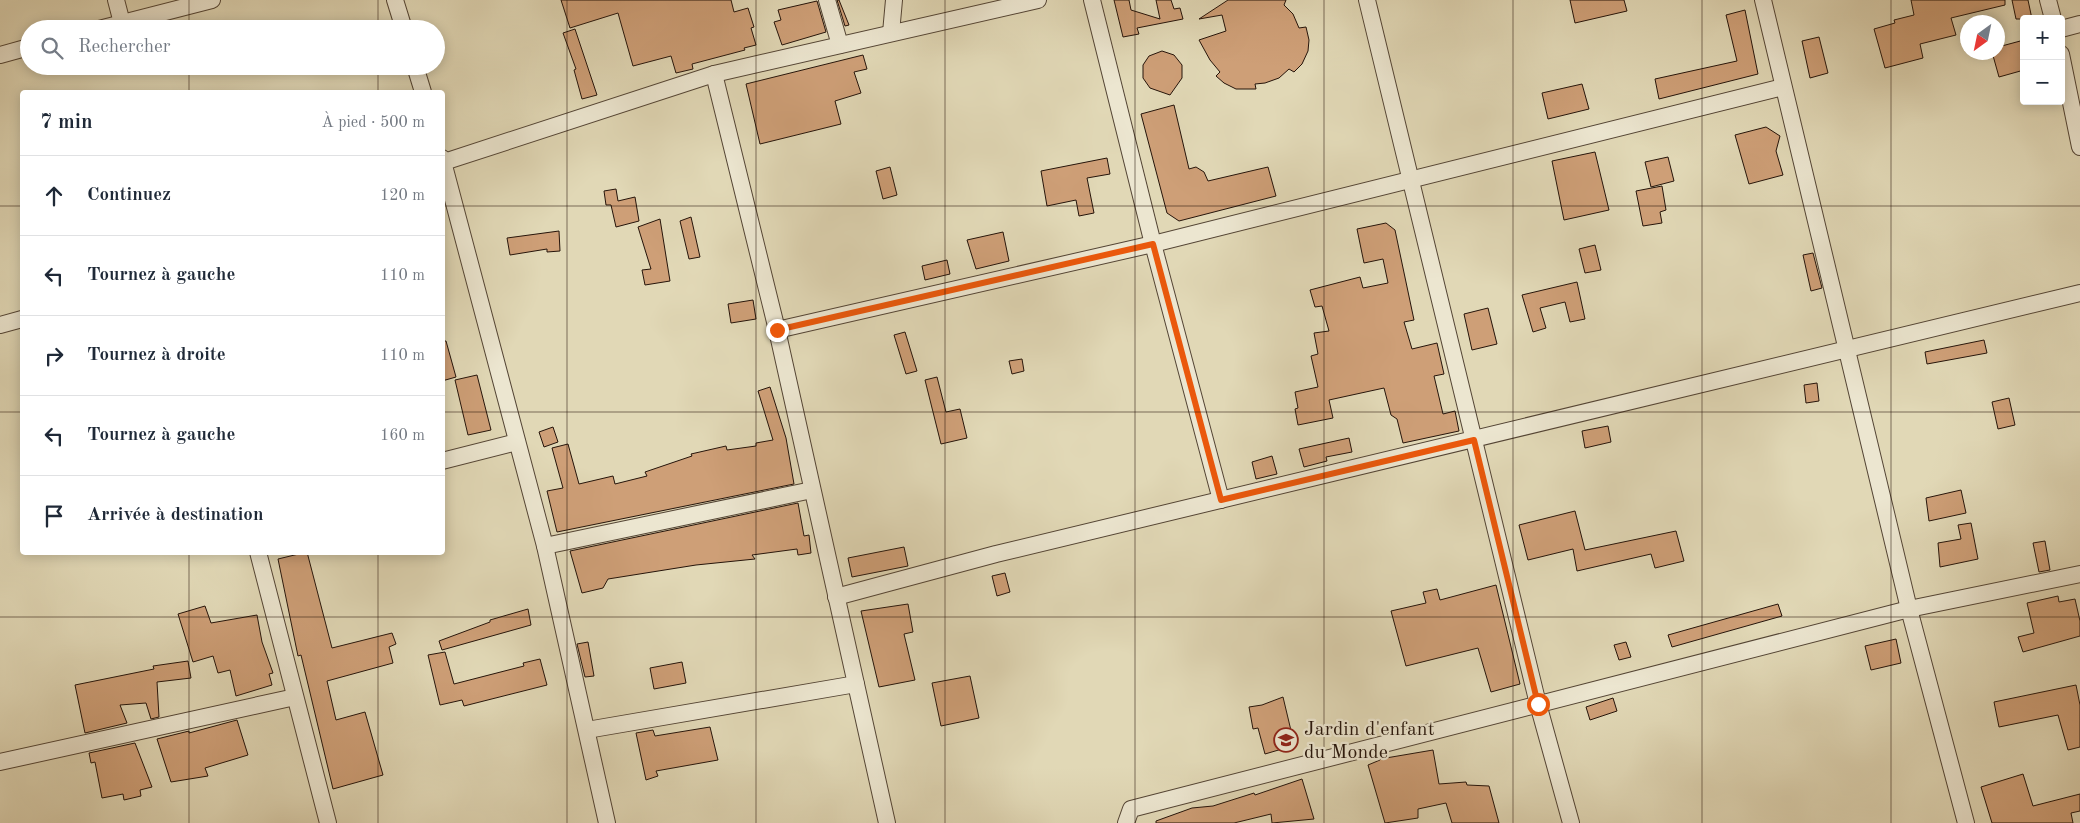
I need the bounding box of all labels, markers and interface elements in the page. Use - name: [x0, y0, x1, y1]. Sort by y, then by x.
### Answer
- north arrow: [1960, 15, 2005, 60]
- map controls: [2020, 15, 2065, 105]
- button: +: [2020, 15, 2065, 60]
- search box: [20, 20, 445, 75]
- icon: search: [38, 34, 66, 62]
- text: Rechercher: [78, 38, 171, 57]
- button: −: [2020, 60, 2065, 105]
- text: 7 min: [40, 112, 93, 133]
- text: À pied · 500 m: [322, 115, 425, 131]
- icon: ahead: [40, 182, 68, 210]
- text: Continuez: [87, 186, 171, 205]
- text: 120 m: [380, 188, 425, 204]
- icon: left: [40, 262, 68, 290]
- text: Tournez à gauche: [87, 266, 235, 285]
- text: 110 m: [380, 268, 425, 284]
- route end: [766, 319, 789, 342]
- icon: right: [40, 342, 68, 370]
- text: Tournez à droite: [87, 346, 226, 365]
- text: 110 m: [380, 348, 425, 364]
- icon: left: [40, 422, 68, 450]
- text: Tournez à gauche: [87, 426, 235, 445]
- text: 160 m: [380, 428, 425, 444]
- icon: arrive: [40, 502, 68, 530]
- text: Arrivée à destination: [87, 506, 263, 525]
- route start: [1527, 693, 1550, 716]
- place label: Jardin d'enfant du Monde: [1304, 720, 1435, 763]
- school or university icon: Jardin d'enfant du Monde: [1273, 727, 1299, 753]

